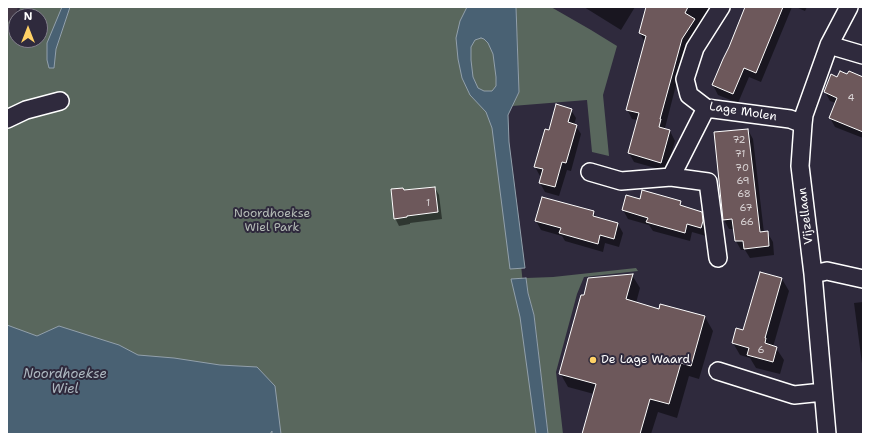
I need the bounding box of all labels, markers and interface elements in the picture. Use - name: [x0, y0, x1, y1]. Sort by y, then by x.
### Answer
- north arrow: [8, 8, 48, 48]
- text: N: [24, 9, 32, 24]
- house number: 4: [848, 92, 854, 104]
- street label: Lage Molen: [708, 100, 778, 124]
- house number: 72: [732, 134, 746, 146]
- house number: 71: [735, 148, 745, 160]
- house number: 70: [735, 162, 749, 174]
- house number: 69: [736, 175, 750, 187]
- street label: Vijzellaan: [795, 187, 817, 245]
- house number: 68: [737, 188, 751, 200]
- house number: 1: [426, 197, 430, 209]
- house number: 67: [740, 202, 752, 214]
- park label: Noordhoekse Wiel Park: [234, 207, 310, 235]
- house number: 66: [740, 216, 754, 228]
- house number: 6: [758, 344, 764, 356]
- place label: De Lage Waard: [601, 353, 690, 367]
- marker: De Lage Waard: [588, 355, 598, 365]
- water label: Noordhoekse Wiel: [23, 367, 107, 398]

